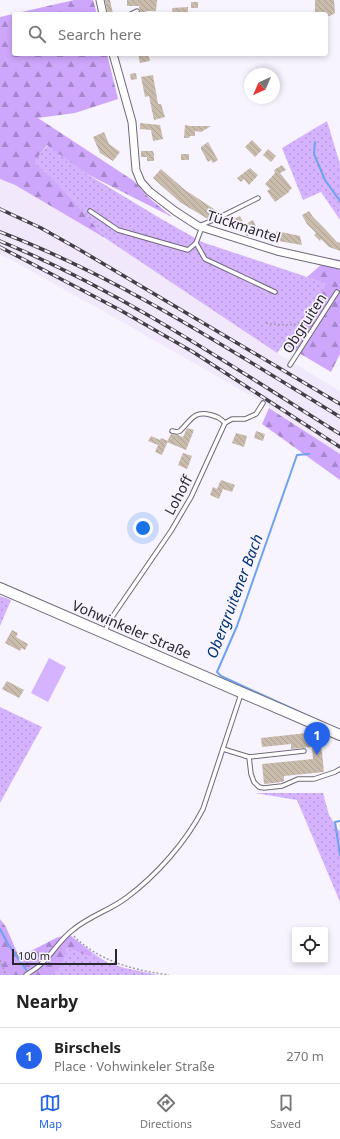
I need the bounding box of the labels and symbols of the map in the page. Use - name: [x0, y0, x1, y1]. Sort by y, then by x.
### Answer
- north arrow: [244, 68, 280, 104]
- street label: Tückmantel: [205, 205, 283, 247]
- street label: Obgruiten: [278, 289, 330, 357]
- street label: Lohoff: [160, 471, 197, 518]
- your location: [133, 518, 153, 538]
- water label: Obergruitener Bach: [201, 531, 267, 661]
- street label: Vohwinkeler Straße: [70, 595, 195, 663]
- pin: 1: [304, 722, 330, 755]
- scale bar: [12, 947, 117, 966]

